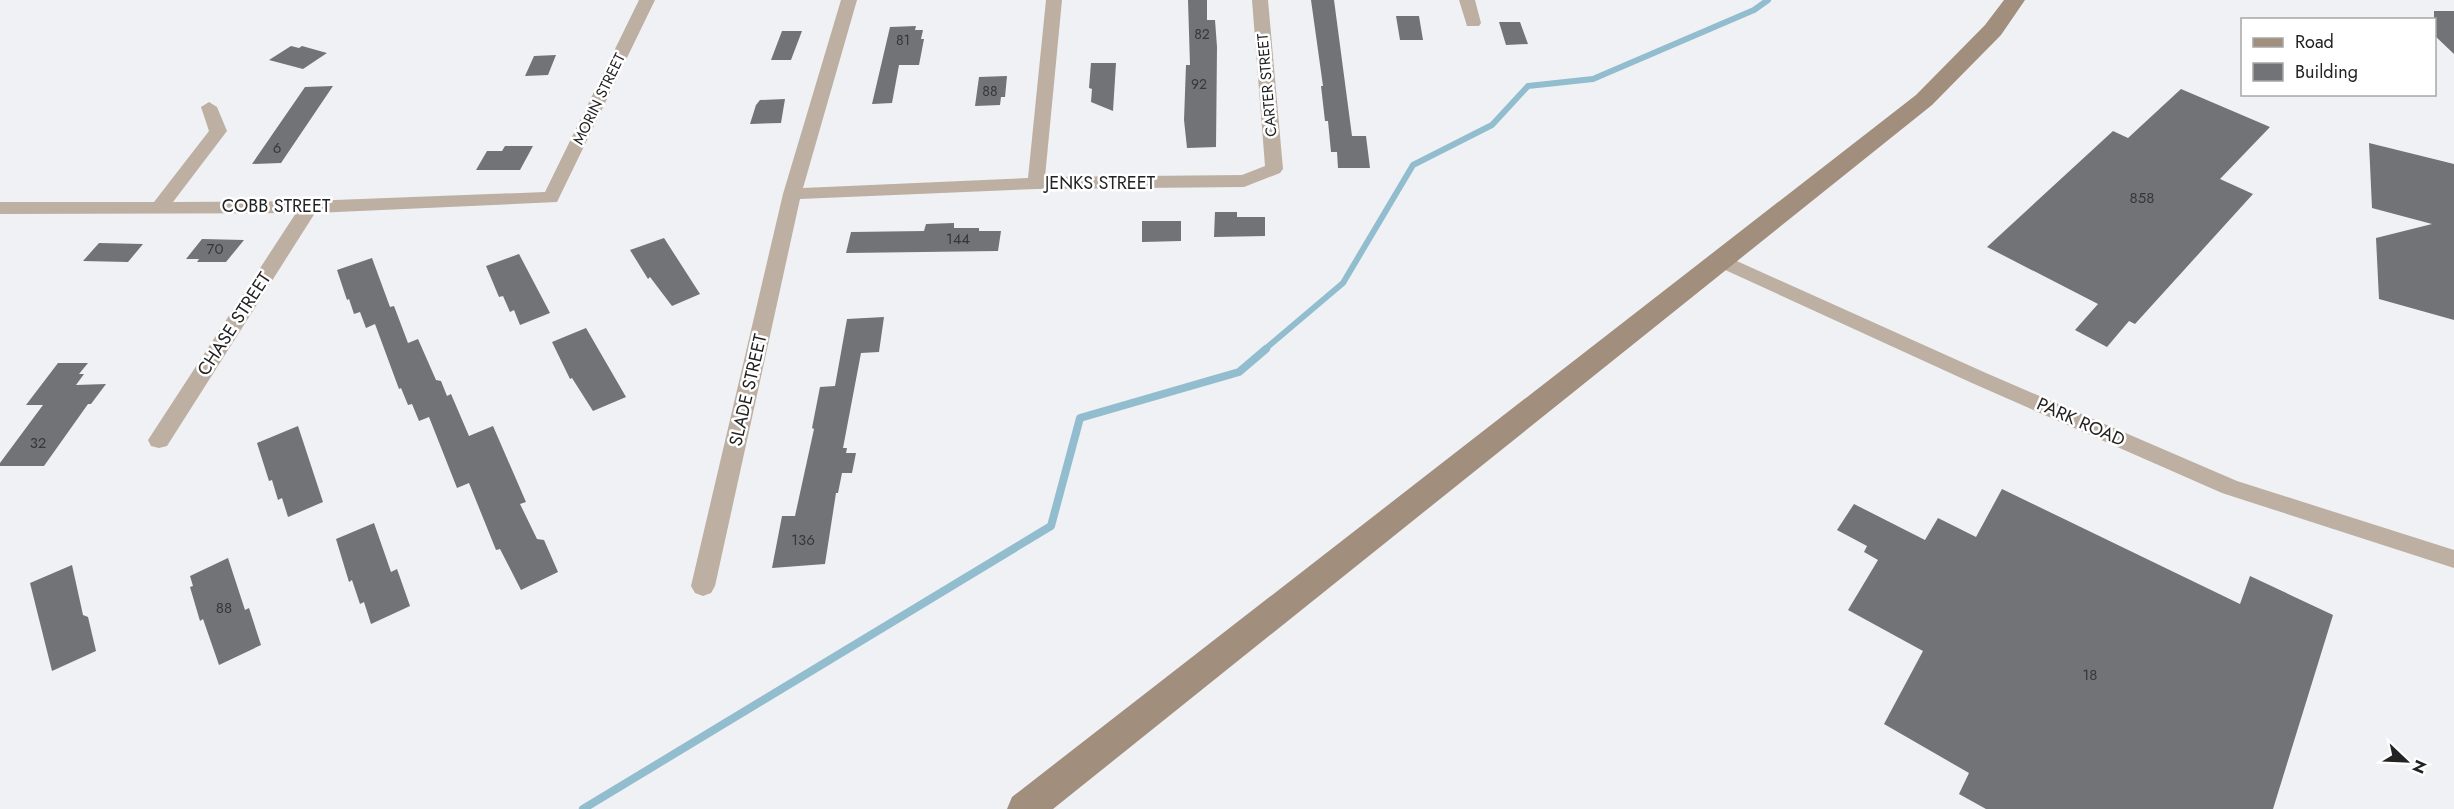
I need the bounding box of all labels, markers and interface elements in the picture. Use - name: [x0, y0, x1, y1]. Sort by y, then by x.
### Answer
- legend: [2241, 18, 2436, 96]
- house number: 82: [1194, 24, 1210, 44]
- text: Road: [2295, 29, 2334, 55]
- house number: 81: [896, 30, 910, 50]
- street label: CARTER STREET: [1252, 32, 1282, 138]
- street label: MORIN STREET: [567, 50, 631, 148]
- text: Building: [2295, 59, 2358, 85]
- house number: 92: [1191, 74, 1207, 94]
- house number: 88: [982, 81, 998, 101]
- house number: 6: [273, 137, 281, 159]
- street label: JENKS STREET: [1043, 170, 1156, 196]
- house number: 858: [2130, 187, 2154, 209]
- street label: COBB STREET: [222, 193, 331, 219]
- house number: 144: [946, 228, 970, 250]
- house number: 70: [207, 238, 223, 260]
- street label: CHASE STREET: [191, 267, 278, 381]
- street label: SLADE STREET: [722, 331, 774, 449]
- street label: PARK ROAD: [2033, 391, 2129, 453]
- house number: 32: [30, 432, 46, 454]
- house number: 136: [791, 529, 815, 551]
- house number: 88: [216, 597, 232, 619]
- house number: 18: [2083, 664, 2097, 686]
- north arrow: [2376, 731, 2436, 791]
- text: N: [2406, 756, 2432, 777]

